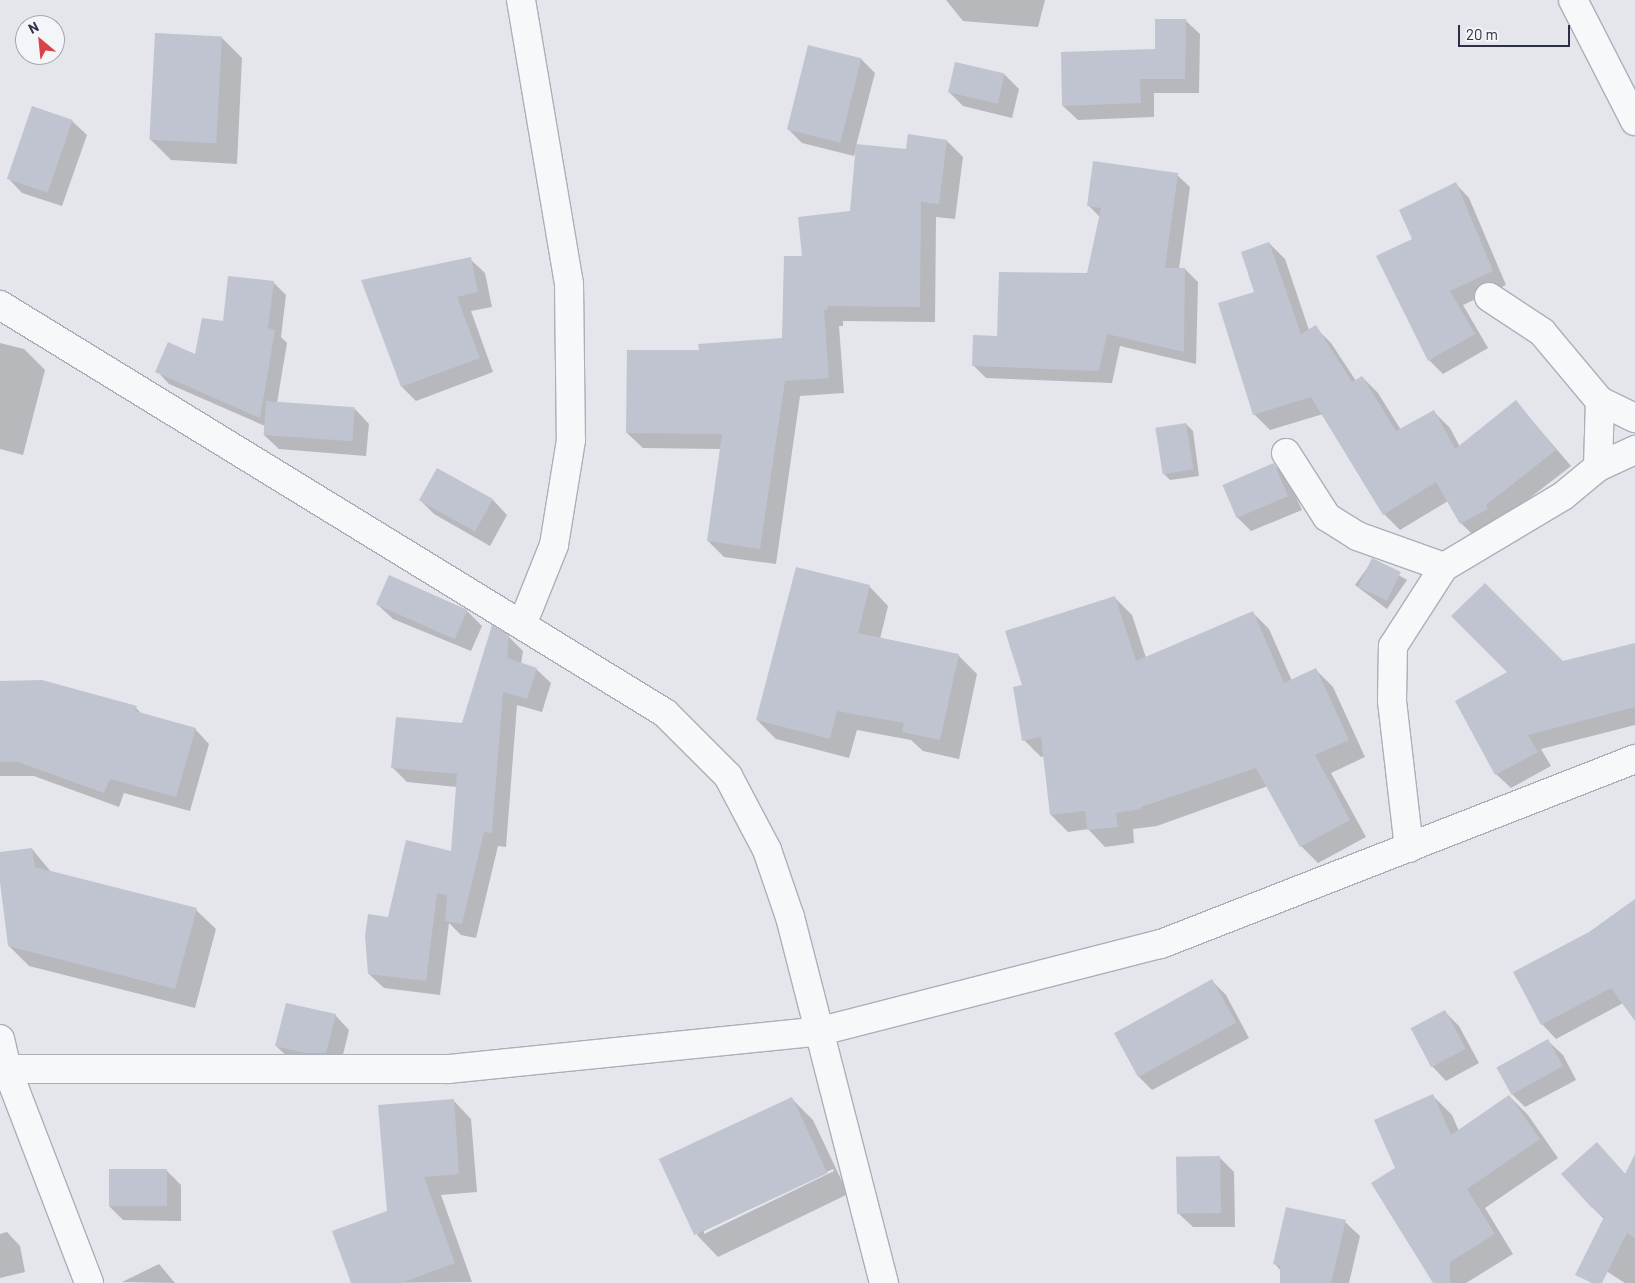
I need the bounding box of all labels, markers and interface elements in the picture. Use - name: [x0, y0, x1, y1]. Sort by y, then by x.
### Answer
- north arrow: [15, 15, 65, 65]
- scale bar: [1460, 15, 1572, 47]
- text: N: [25, 18, 41, 37]
- text: 20 m: [1466, 25, 1498, 43]

